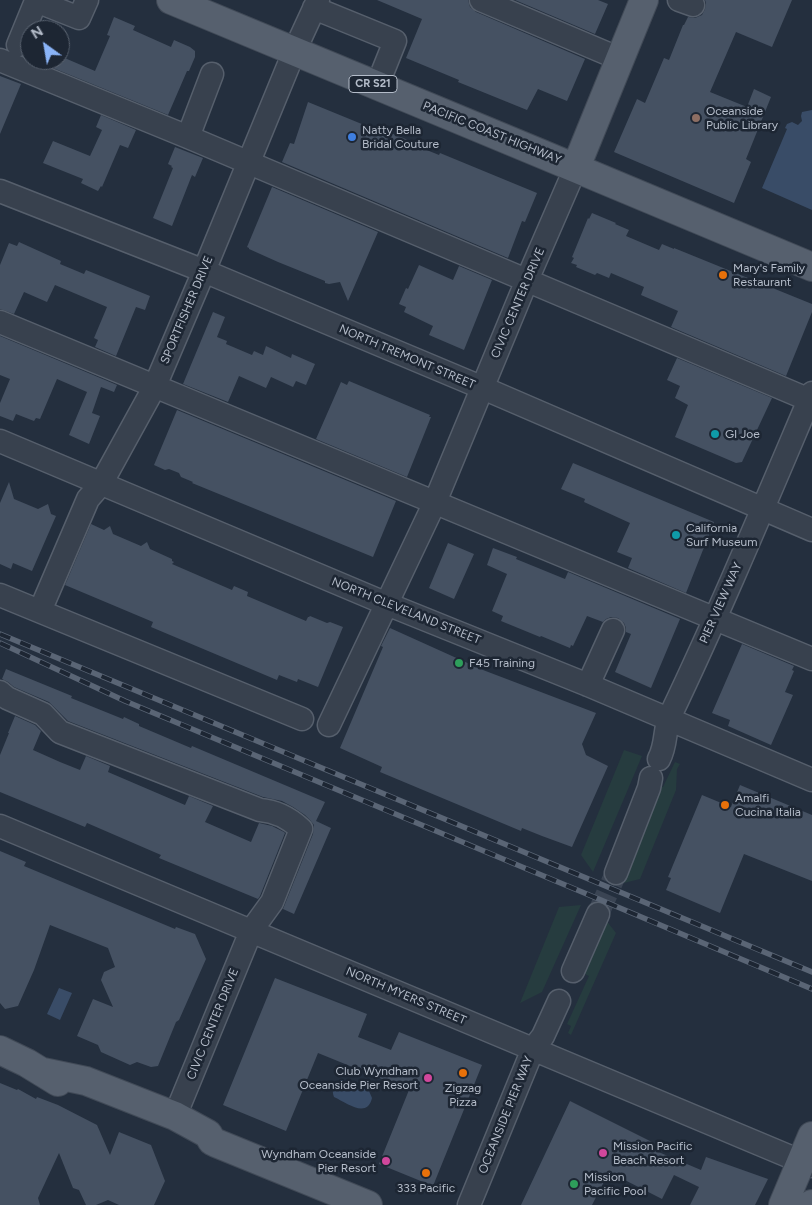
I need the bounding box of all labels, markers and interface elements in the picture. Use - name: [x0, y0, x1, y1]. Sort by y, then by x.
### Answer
- north arrow: [20, 20, 70, 70]
- text: N: [28, 23, 46, 43]
- road number: CR S21: [349, 76, 397, 92]
- street label: PACIFIC COAST HIGHWAY: [421, 99, 563, 167]
- place label: Oceanside Public Library: [706, 104, 778, 132]
- marker: Oceanside Public Library: [690, 112, 702, 124]
- place label: Natty Bella Bridal Couture: [362, 123, 439, 151]
- marker: Natty Bella Bridal Couture: [346, 131, 358, 143]
- street label: CIVIC CENTER DRIVE: [488, 246, 548, 360]
- street label: SPORTFISHER DRIVE: [158, 254, 216, 366]
- place label: Mary's Family Restaurant: [733, 261, 805, 289]
- marker: Mary's Family Restaurant: [717, 269, 729, 281]
- street label: NORTH TREMONT STREET: [337, 322, 477, 392]
- place label: GI Joe: [725, 427, 760, 441]
- marker: GI Joe: [709, 428, 721, 440]
- place label: California Surf Museum: [686, 521, 757, 549]
- marker: California Surf Museum: [670, 529, 682, 541]
- street label: PIER VIEW WAY: [697, 560, 745, 646]
- street label: NORTH CLEVELAND STREET: [329, 574, 483, 648]
- place label: F45 Training: [469, 656, 535, 670]
- marker: F45 Training: [453, 657, 465, 669]
- place label: Amalfi Cucina Italia: [735, 791, 801, 819]
- marker: Amalfi Cucina Italia: [719, 799, 731, 811]
- street label: NORTH MYERS STREET: [344, 964, 468, 1028]
- street label: CIVIC CENTER DRIVE: [184, 966, 242, 1082]
- street label: OCEANSIDE PIER WAY: [476, 1054, 536, 1176]
- place label: Club Wyndham Oceanside Pier Resort: [299, 1064, 418, 1092]
- marker: Zigzag Pizza: [457, 1067, 469, 1079]
- marker: Club Wyndham Oceanside Pier Resort: [422, 1072, 434, 1084]
- place label: Zigzag Pizza: [445, 1081, 481, 1109]
- place label: Mission Pacific Beach Resort: [613, 1139, 692, 1167]
- place label: Wyndham Oceanside Pier Resort: [261, 1147, 376, 1175]
- marker: Mission Pacific Beach Resort: [597, 1147, 609, 1159]
- marker: Wyndham Oceanside Pier Resort: [380, 1155, 392, 1167]
- marker: 333 Pacific: [420, 1167, 432, 1179]
- place label: Mission Pacific Pool: [584, 1170, 646, 1198]
- marker: Mission Pacific Pool: [568, 1178, 580, 1190]
- place label: 333 Pacific: [397, 1181, 455, 1195]

